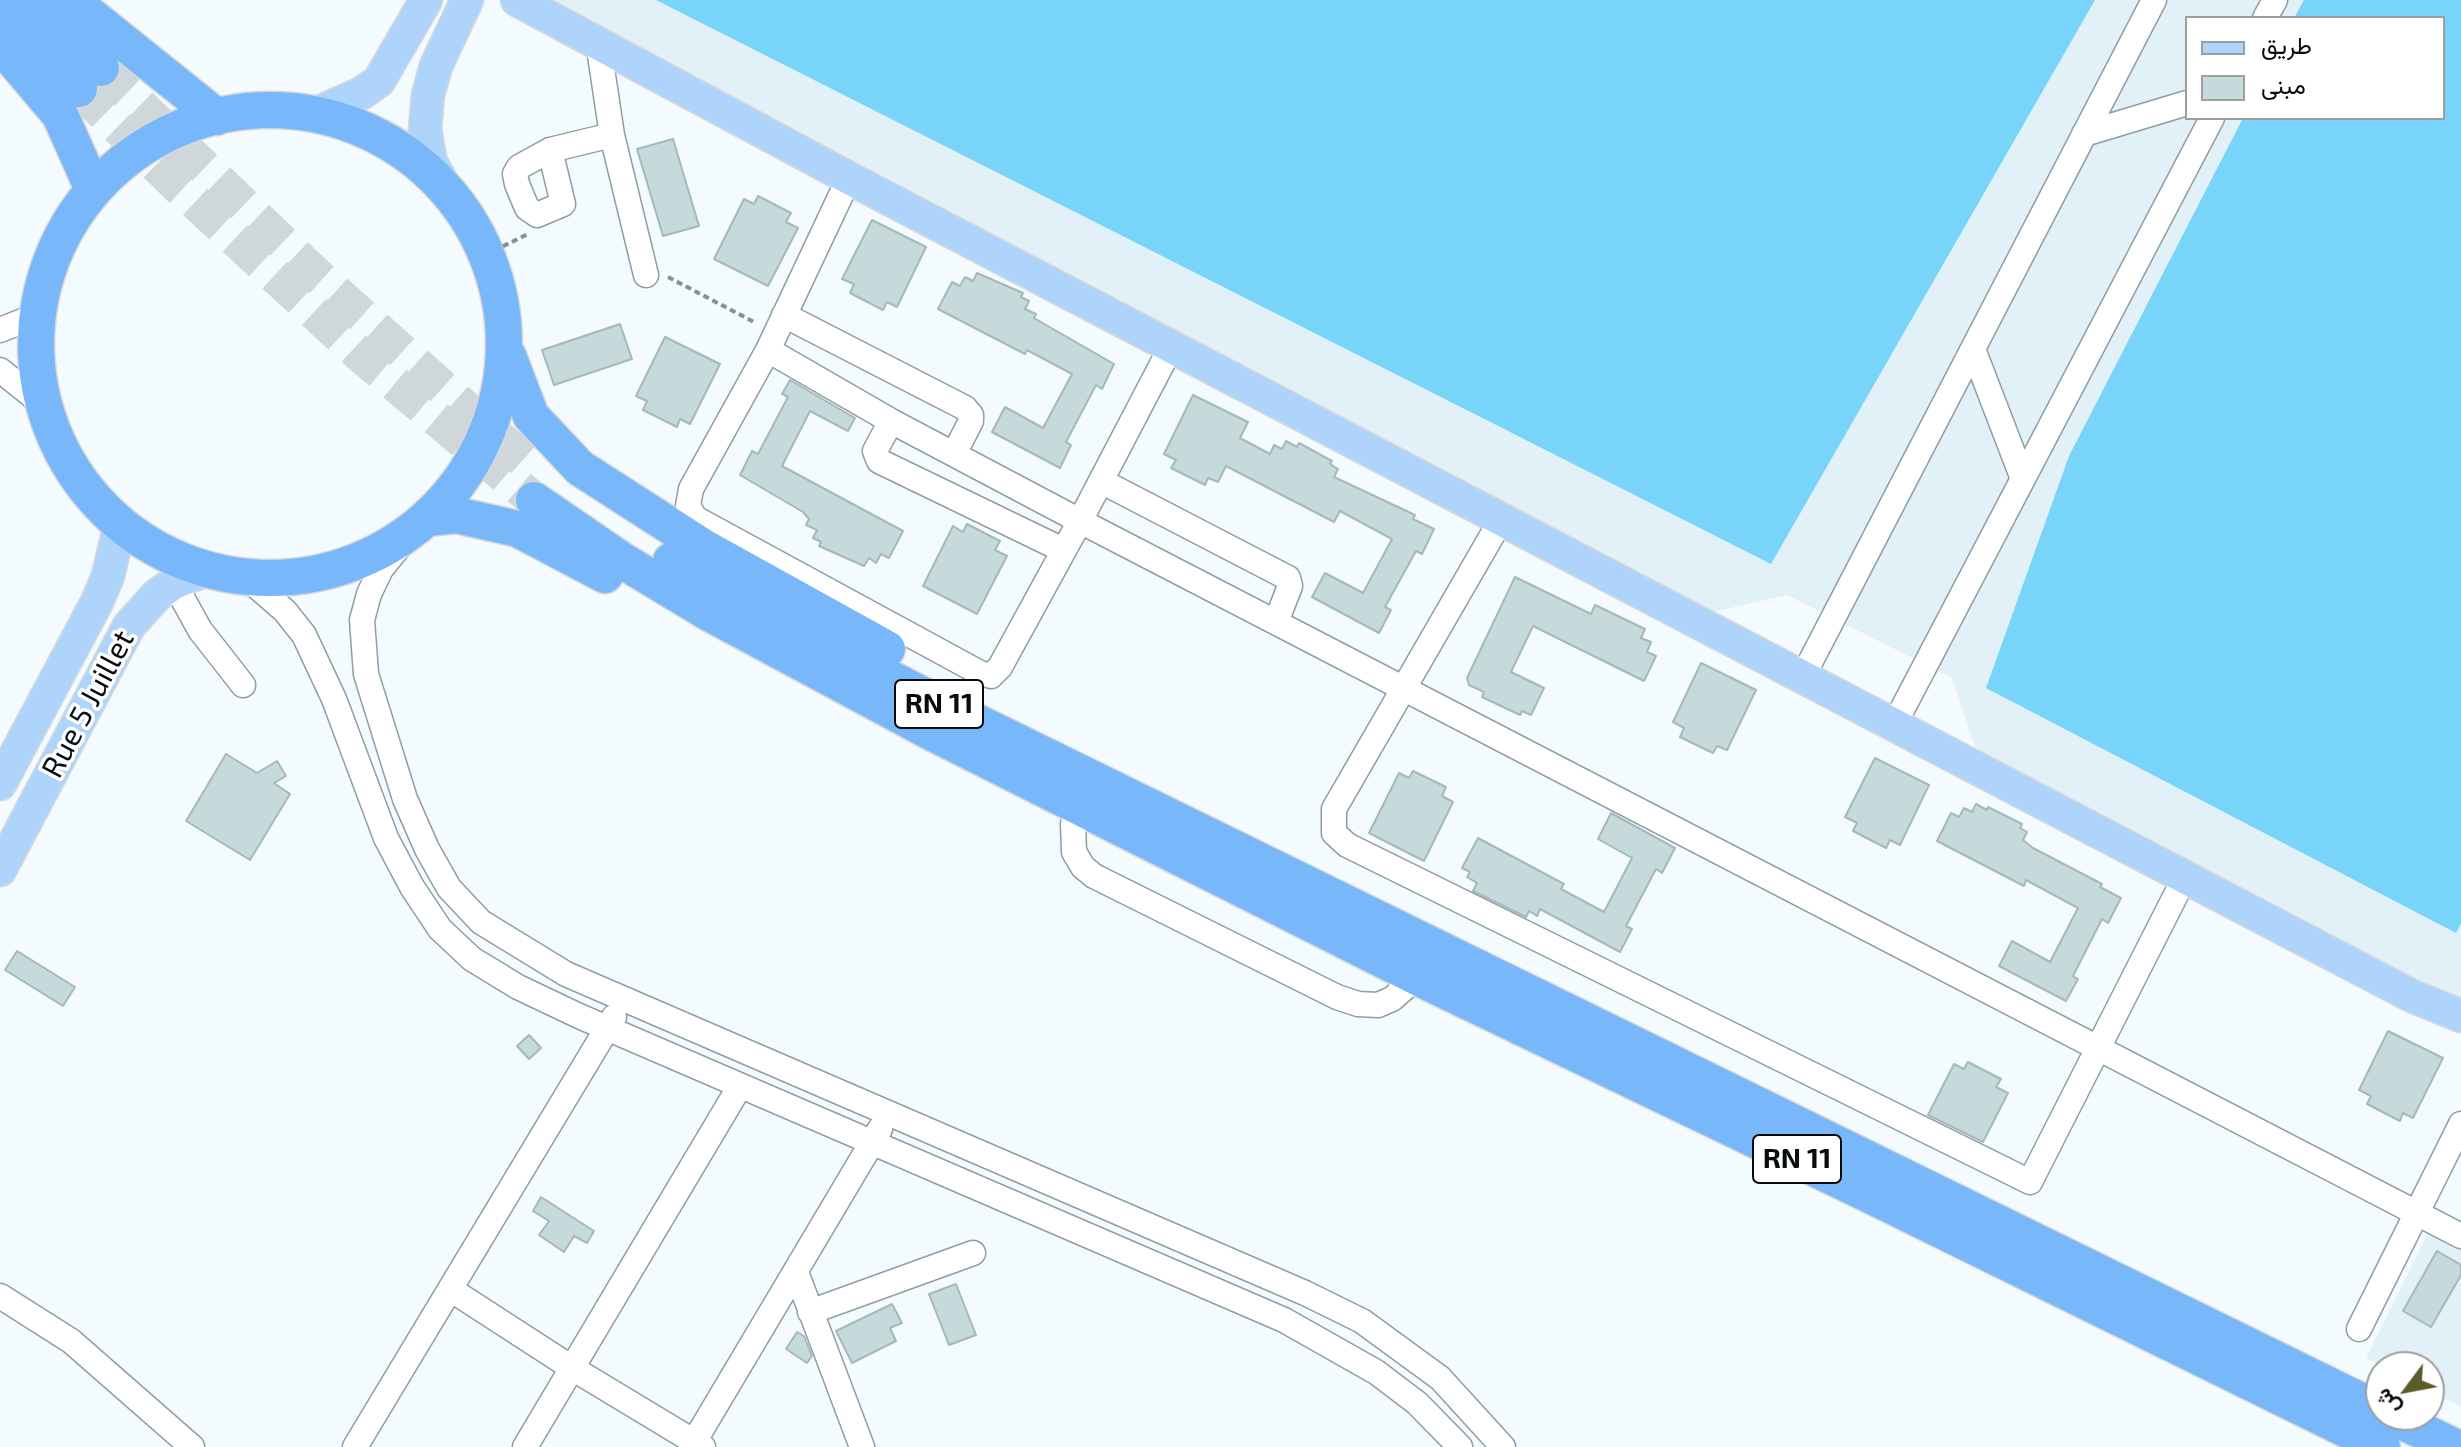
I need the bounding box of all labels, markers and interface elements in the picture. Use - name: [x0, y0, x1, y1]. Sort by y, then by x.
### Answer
- legend: [2185, 16, 2445, 120]
- text: طريق: [2261, 30, 2312, 59]
- text: مبنى: [2261, 70, 2306, 99]
- street label: Rue 5 Juillet: [34, 624, 142, 784]
- road number: RN 11: [895, 680, 983, 728]
- road number: RN 11: [1753, 1135, 1841, 1183]
- north arrow: [2365, 1351, 2445, 1431]
- text: ش: [2368, 1385, 2404, 1421]

